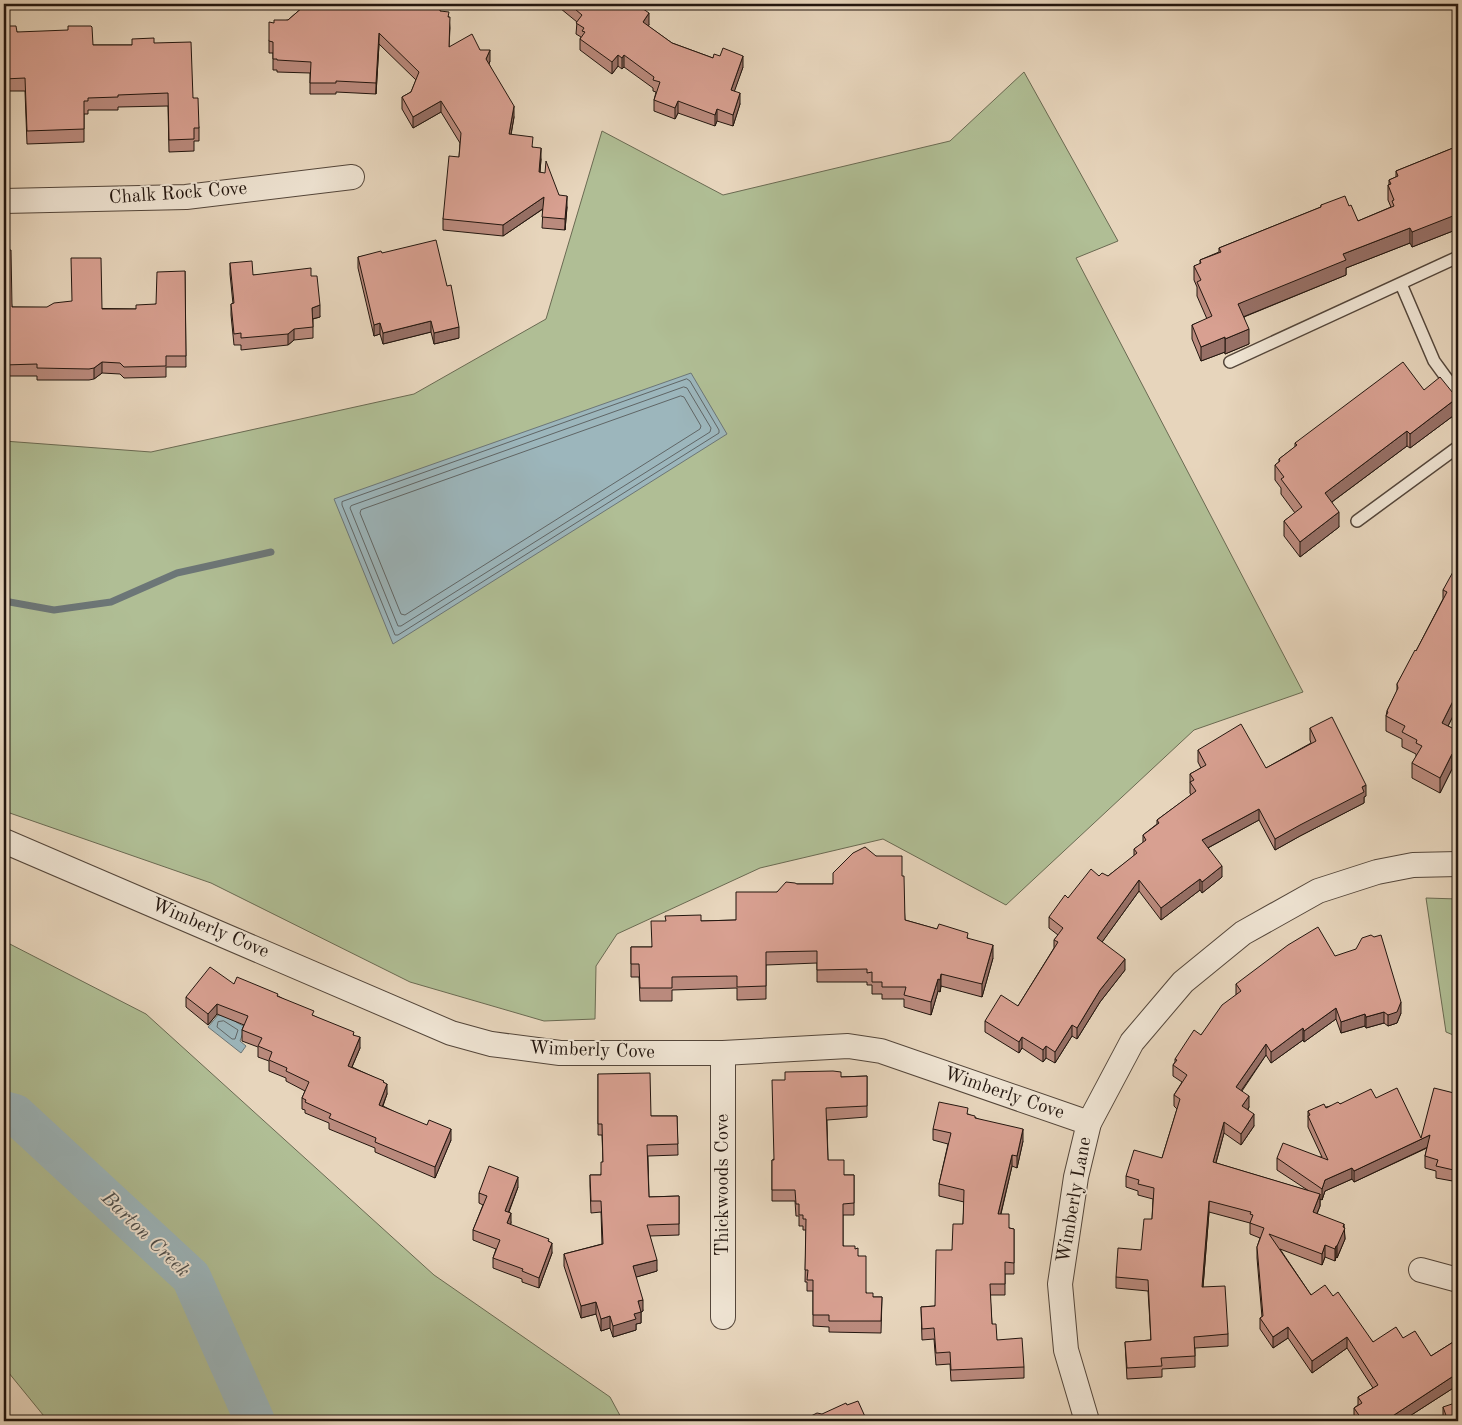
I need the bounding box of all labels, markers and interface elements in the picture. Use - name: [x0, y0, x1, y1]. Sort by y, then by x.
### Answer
- street label: Chalk Rock Cove: [108, 180, 248, 208]
- street label: Wimberly Cove: [148, 896, 272, 962]
- street label: Wimberly Cove: [529, 1039, 655, 1063]
- street label: Wimberly Cove: [941, 1065, 1067, 1123]
- street label: Thickwoods Cove: [714, 1114, 733, 1256]
- street label: Wimberly Lane: [1055, 1136, 1095, 1264]
- water label: Barton Creek: [96, 1188, 193, 1282]

